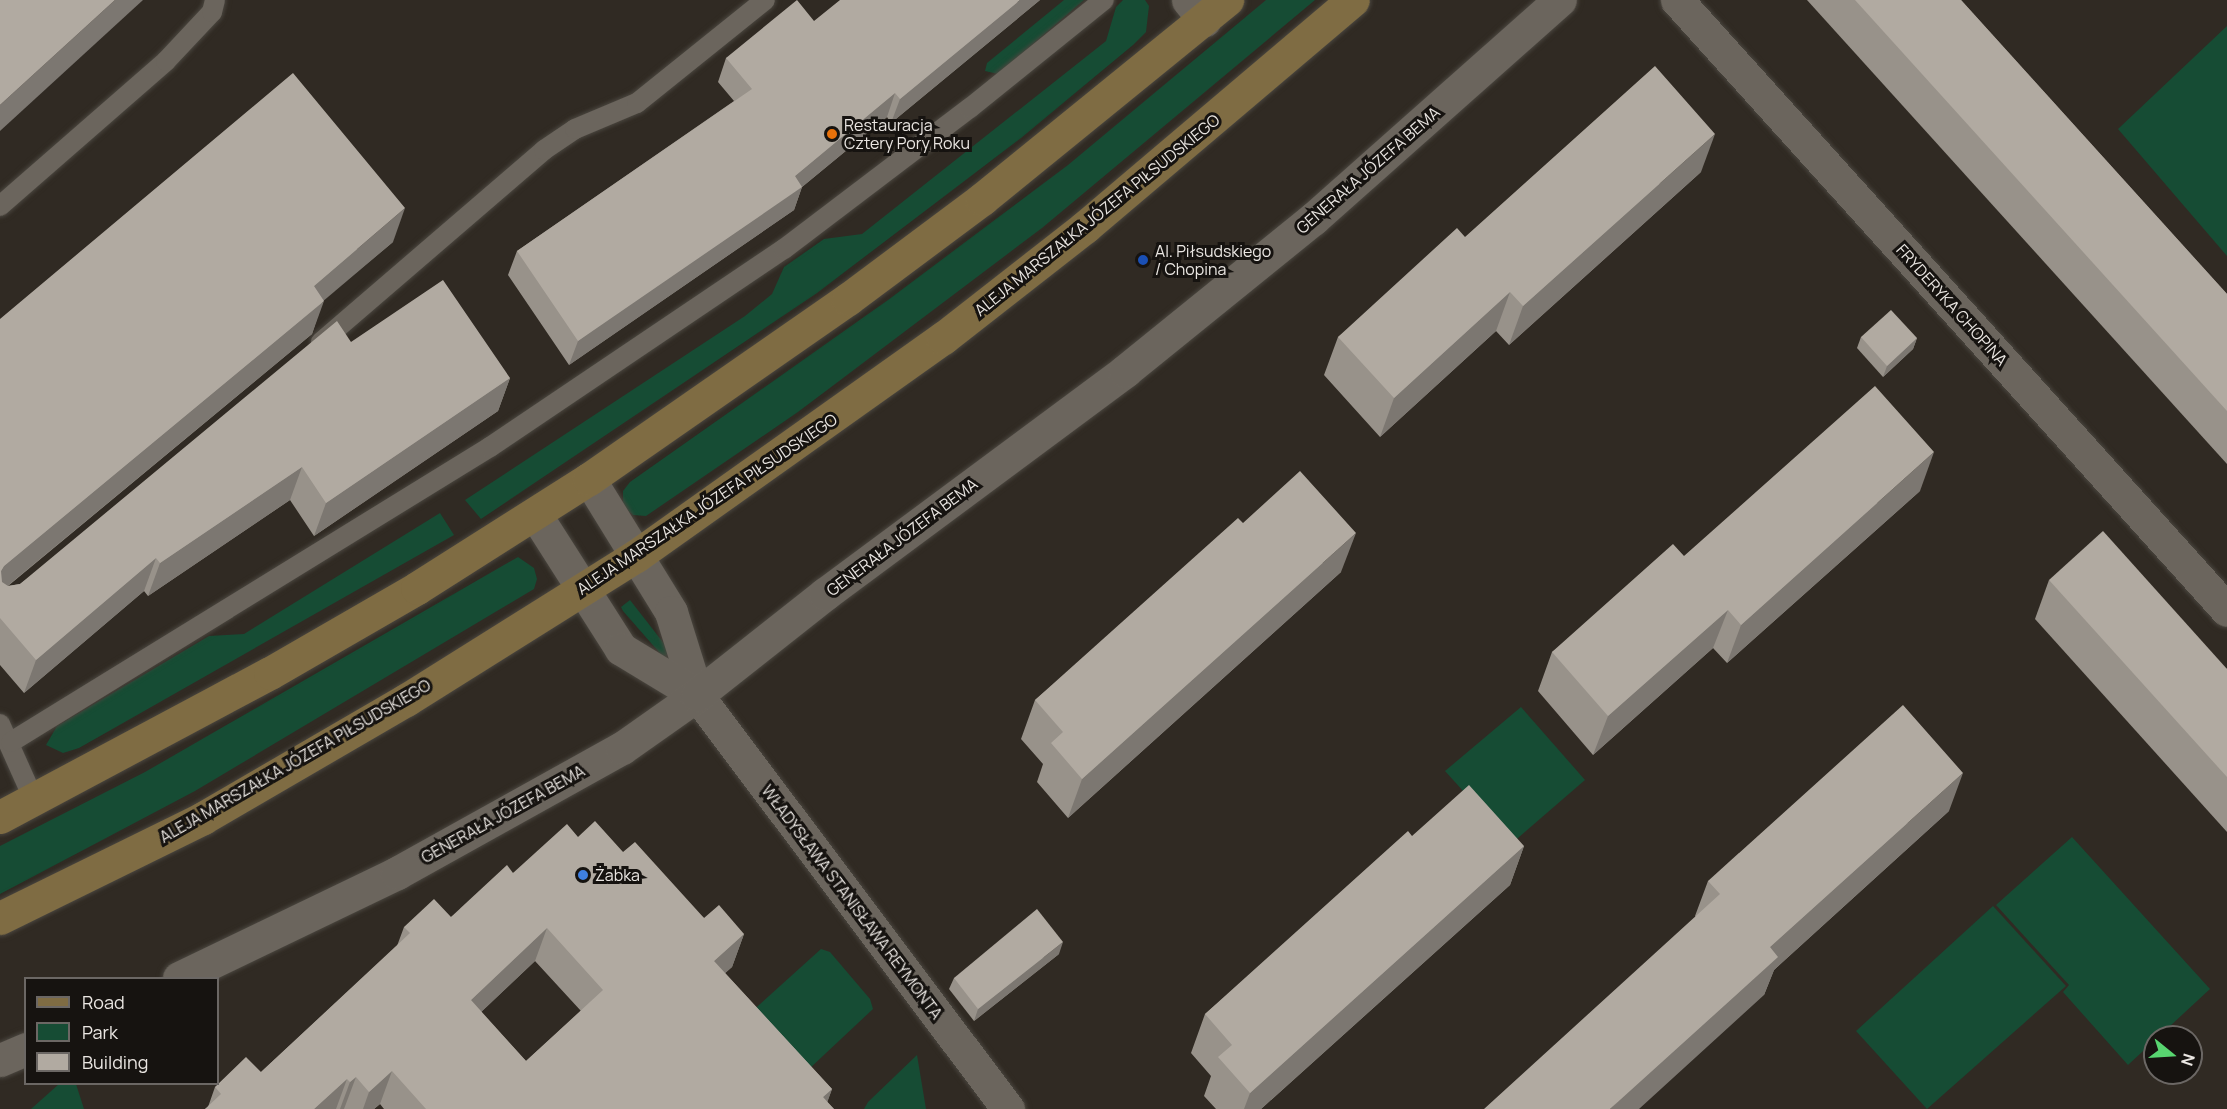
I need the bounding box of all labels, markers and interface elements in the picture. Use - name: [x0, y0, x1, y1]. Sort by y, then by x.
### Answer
- street label: GENERAŁA JÓZEFA BEMA: [1292, 102, 1444, 238]
- street label: ALEJA MARSZAŁKA JÓZEFA PIŁSUDSKIEGO: [971, 110, 1223, 320]
- place label: Restauracja Cztery Pory Roku: [844, 115, 970, 153]
- marker: Restauracja Cztery Pory Roku: [825, 127, 839, 141]
- street label: FRYDERYKA CHOPINA: [1892, 240, 2012, 370]
- place label: Al. Piłsudskiego / Chopina: [1155, 241, 1271, 279]
- marker: Al. Piłsudskiego / Chopina: [1136, 253, 1150, 267]
- street label: ALEJA MARSZAŁKA JÓZEFA PIŁSUDSKIEGO: [573, 409, 841, 599]
- street label: GENERAŁA JÓZEFA BEMA: [823, 474, 981, 600]
- street label: ALEJA MARSZAŁKA JÓZEFA PIŁSUDSKIEGO: [156, 675, 434, 847]
- street label: GENERAŁA JÓZEFA BEMA: [418, 761, 588, 867]
- street label: WŁADYSŁAWA STANISŁAWA REYMONTA: [758, 781, 946, 1023]
- place label: Żabka: [595, 865, 640, 885]
- marker: Żabka: [576, 868, 590, 882]
- legend: [24, 977, 219, 1085]
- text: Road: [82, 990, 125, 1014]
- text: Park: [82, 1020, 118, 1044]
- north arrow: [2143, 1025, 2203, 1085]
- text: Building: [82, 1050, 148, 1074]
- text: N: [2176, 1051, 2200, 1069]

